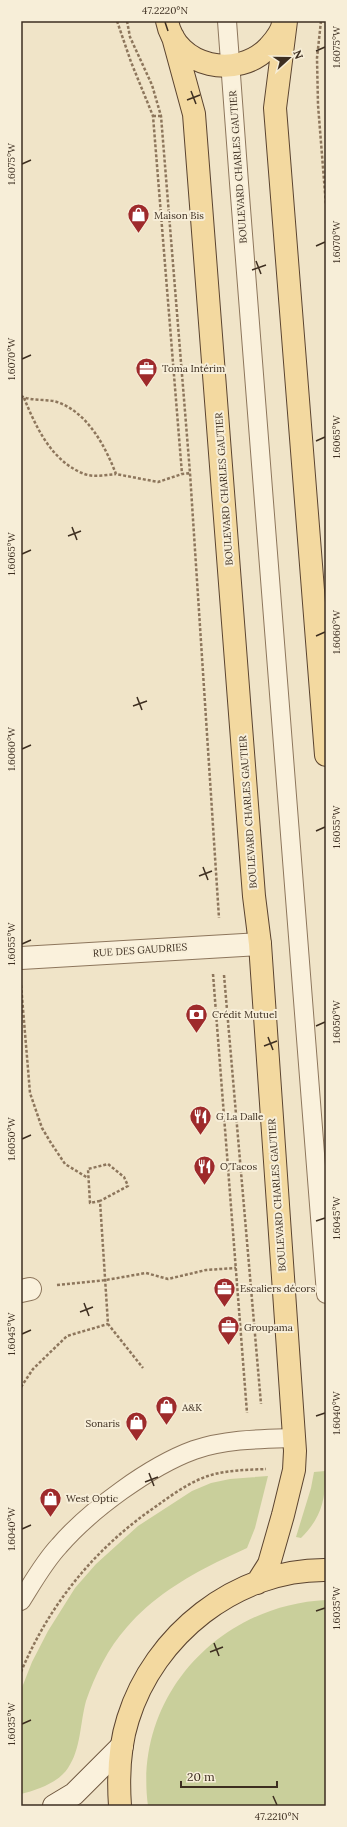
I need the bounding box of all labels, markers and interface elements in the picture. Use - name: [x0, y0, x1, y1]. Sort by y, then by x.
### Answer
- text: 47.2220°N: [142, 4, 188, 17]
- text: 1.6075°W: [330, 25, 343, 68]
- north arrow: [269, 38, 309, 78]
- text: N: [290, 48, 307, 61]
- street label: BOULEVARD CHARLES GAUTIER: [226, 89, 250, 244]
- text: 1.6075°W: [5, 142, 18, 185]
- shop icon: Maison Bis: [125, 202, 151, 235]
- place label: Maison Bis: [154, 209, 204, 222]
- text: 1.6070°W: [330, 220, 343, 263]
- text: 1.6070°W: [5, 337, 18, 380]
- office icon: Toma Intérim: [134, 355, 160, 388]
- place label: Toma Intérim: [162, 362, 225, 375]
- street label: BOULEVARD CHARLES GAUTIER: [212, 411, 236, 566]
- text: 1.6065°W: [330, 414, 343, 459]
- text: 1.6065°W: [5, 531, 18, 576]
- text: 1.6060°W: [330, 609, 343, 654]
- text: 1.6060°W: [5, 726, 18, 771]
- street label: BOULEVARD CHARLES GAUTIER: [236, 734, 260, 889]
- text: 1.6055°W: [330, 805, 343, 848]
- text: 1.6055°W: [5, 922, 18, 965]
- street label: RUE DES GAUDRIES: [92, 940, 188, 960]
- text: 1.6050°W: [330, 999, 343, 1044]
- bank icon: Crédit Mutuel: [183, 1001, 209, 1034]
- place label: Crédit Mutuel: [212, 1008, 277, 1021]
- restaurant icon: G La Dalle: [187, 1103, 213, 1136]
- place label: G La Dalle: [216, 1110, 264, 1123]
- text: 1.6050°W: [5, 1116, 18, 1161]
- street label: BOULEVARD CHARLES GAUTIER: [265, 1117, 289, 1272]
- restaurant icon: O'Tacos: [192, 1153, 218, 1186]
- place label: O'Tacos: [220, 1160, 257, 1173]
- text: 1.6045°W: [330, 1196, 343, 1239]
- office icon: Escaliers décors: [211, 1275, 237, 1308]
- place label: Escaliers décors: [240, 1282, 316, 1295]
- text: 1.6045°W: [5, 1312, 18, 1355]
- office icon: Groupama: [215, 1314, 241, 1347]
- place label: Groupama: [244, 1321, 293, 1334]
- text: 1.6040°W: [330, 1390, 343, 1435]
- shop icon: A&K: [153, 1394, 179, 1427]
- place label: A&K: [181, 1401, 202, 1414]
- shop icon: Sonaris: [123, 1410, 149, 1443]
- place label: Sonaris: [85, 1417, 120, 1430]
- shop icon: West Optic: [38, 1485, 64, 1518]
- place label: West Optic: [66, 1492, 118, 1505]
- text: 1.6040°W: [5, 1506, 18, 1551]
- text: 1.6035°W: [330, 1585, 343, 1630]
- text: 1.6035°W: [5, 1701, 18, 1746]
- scale bar: [181, 1763, 277, 1789]
- text: 20 m: [187, 1769, 215, 1784]
- text: 47.2210°N: [255, 1810, 300, 1823]

